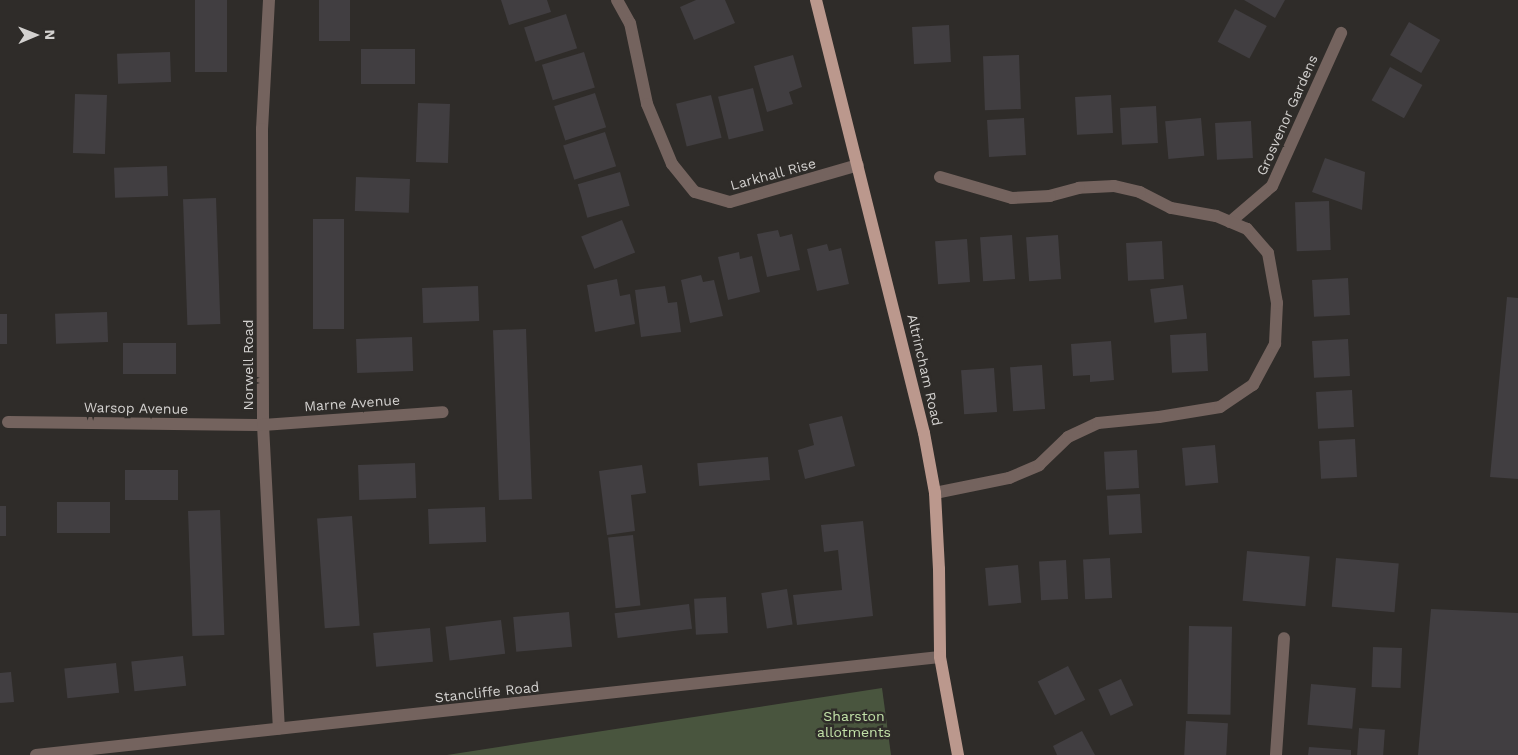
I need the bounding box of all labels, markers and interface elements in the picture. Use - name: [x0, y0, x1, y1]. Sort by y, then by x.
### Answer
- north arrow: [10, 10, 60, 60]
- text: N: [42, 29, 58, 40]
- street label: Grosvenor Gardens: [1253, 52, 1321, 178]
- street label: Larkhall Rise: [728, 154, 818, 194]
- street label: Altrincham Road: [904, 313, 946, 427]
- street label: Norwell Road: [240, 319, 256, 411]
- street label: Marne Avenue: [303, 391, 401, 415]
- street label: Warsop Avenue: [83, 399, 189, 417]
- street label: Stancliffe Road: [434, 678, 540, 706]
- park label: Sharston allotments: [817, 708, 891, 740]

